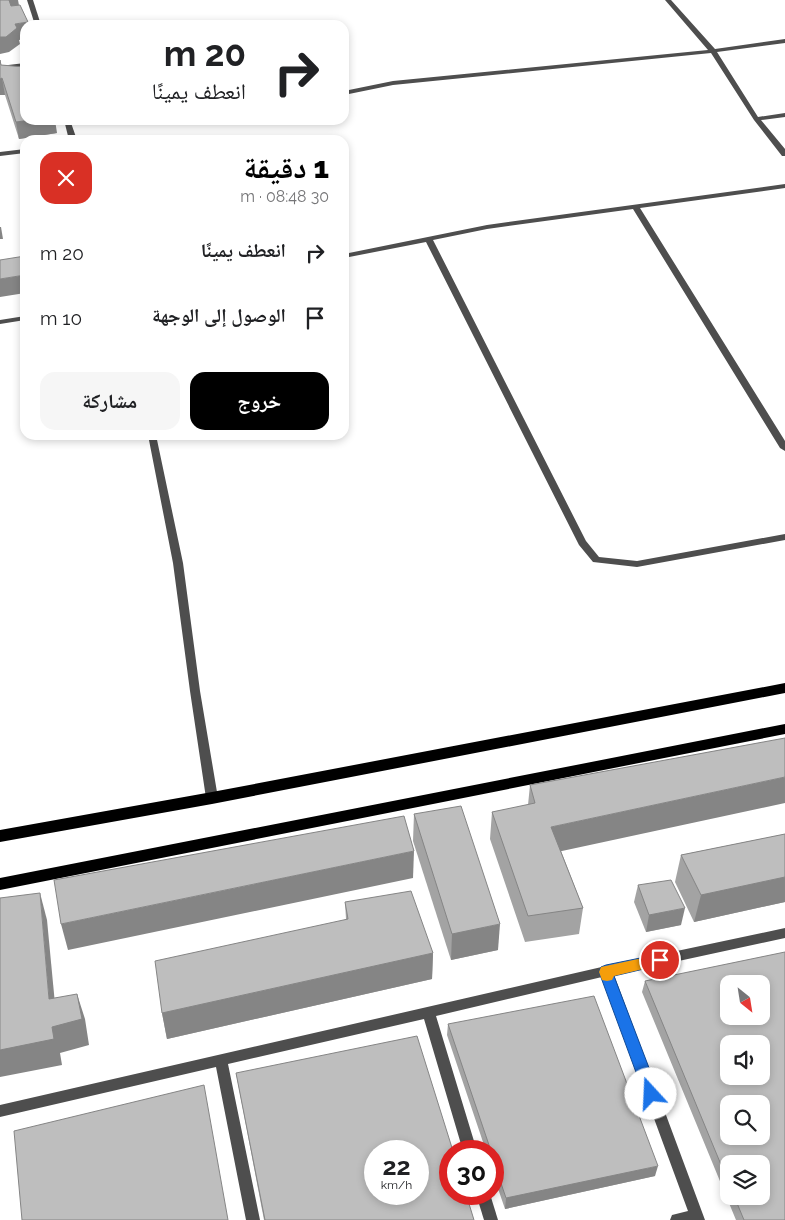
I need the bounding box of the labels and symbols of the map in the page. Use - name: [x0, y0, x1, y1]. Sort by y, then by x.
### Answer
- pin: [639, 939, 681, 981]
- north arrow: [720, 975, 770, 1025]
- position arrow: [624, 1067, 676, 1119]
- speed limit sign: 30: [439, 1140, 504, 1205]

